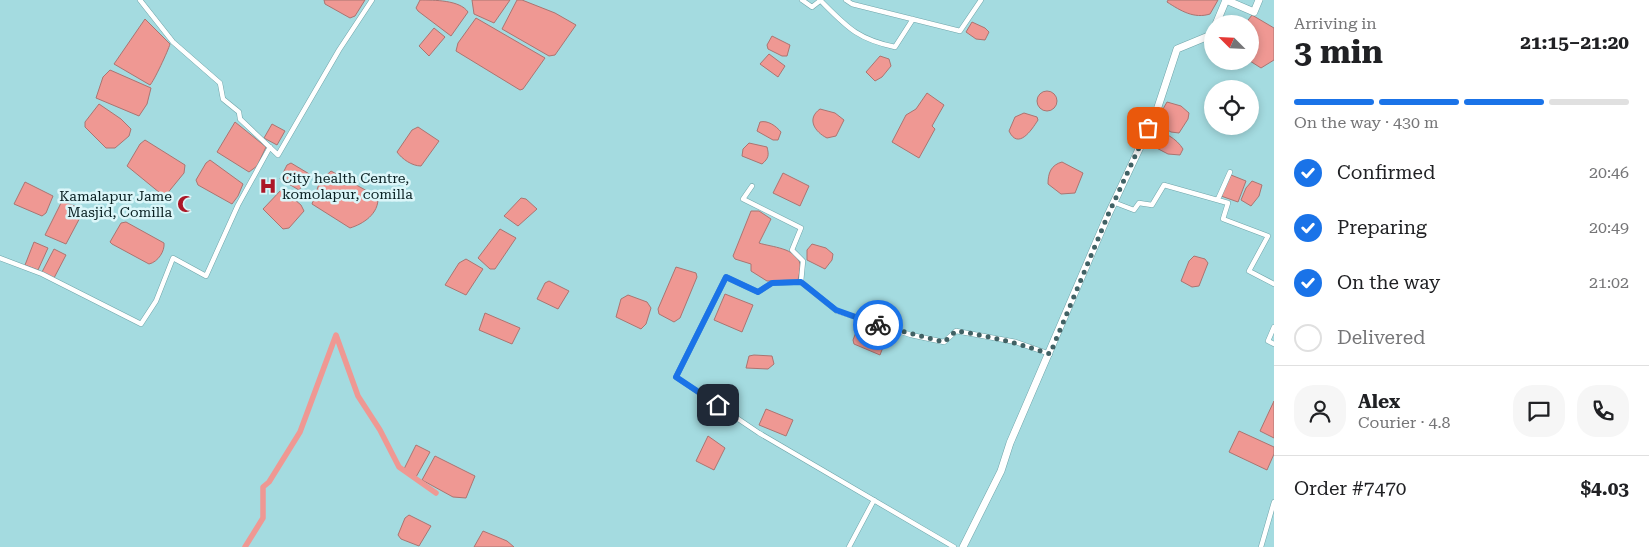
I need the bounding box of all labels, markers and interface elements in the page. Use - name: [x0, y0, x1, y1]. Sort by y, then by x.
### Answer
- text: Arriving in: [1294, 14, 1377, 33]
- north arrow: [1204, 15, 1259, 70]
- map controls: [1204, 15, 1259, 135]
- text: 21:15–21:20: [1520, 31, 1629, 54]
- text: 3 min: [1294, 33, 1383, 71]
- button: locate: [1204, 80, 1259, 135]
- pin: [1127, 107, 1169, 149]
- text: On the way · 430 m: [1294, 113, 1439, 132]
- icon: bag: [1134, 114, 1162, 142]
- icon: check: [1294, 159, 1322, 187]
- text: Confirmed: [1337, 161, 1435, 184]
- text: 20:46: [1589, 163, 1629, 182]
- place label: City health Centre, komolapur, comilla: [282, 170, 413, 202]
- hospital icon: City health Centre, komolapur, comilla: [258, 176, 278, 196]
- place label: Kamalapur Jame Masjid, Comilla: [59, 188, 172, 220]
- mosque icon: Kamalapur Jame Masjid, Comilla: [176, 194, 196, 214]
- icon: check: [1294, 214, 1322, 242]
- text: Preparing: [1337, 216, 1427, 239]
- text: 20:49: [1589, 218, 1629, 237]
- icon: check: [1294, 269, 1322, 297]
- text: On the way: [1337, 271, 1440, 294]
- text: 21:02: [1589, 273, 1629, 292]
- courier: [853, 300, 903, 350]
- icon: bike: [864, 311, 892, 339]
- text: Delivered: [1337, 326, 1425, 349]
- pin: [697, 384, 739, 426]
- button: person: [1294, 385, 1346, 437]
- button: chat: [1513, 385, 1565, 437]
- button: phone: [1577, 385, 1629, 437]
- text: Alex: [1358, 390, 1400, 413]
- icon: home: [704, 391, 732, 419]
- text: Courier · 4.8: [1358, 413, 1451, 432]
- text: Order #7470: [1294, 477, 1406, 500]
- text: $4.03: [1580, 477, 1629, 500]

